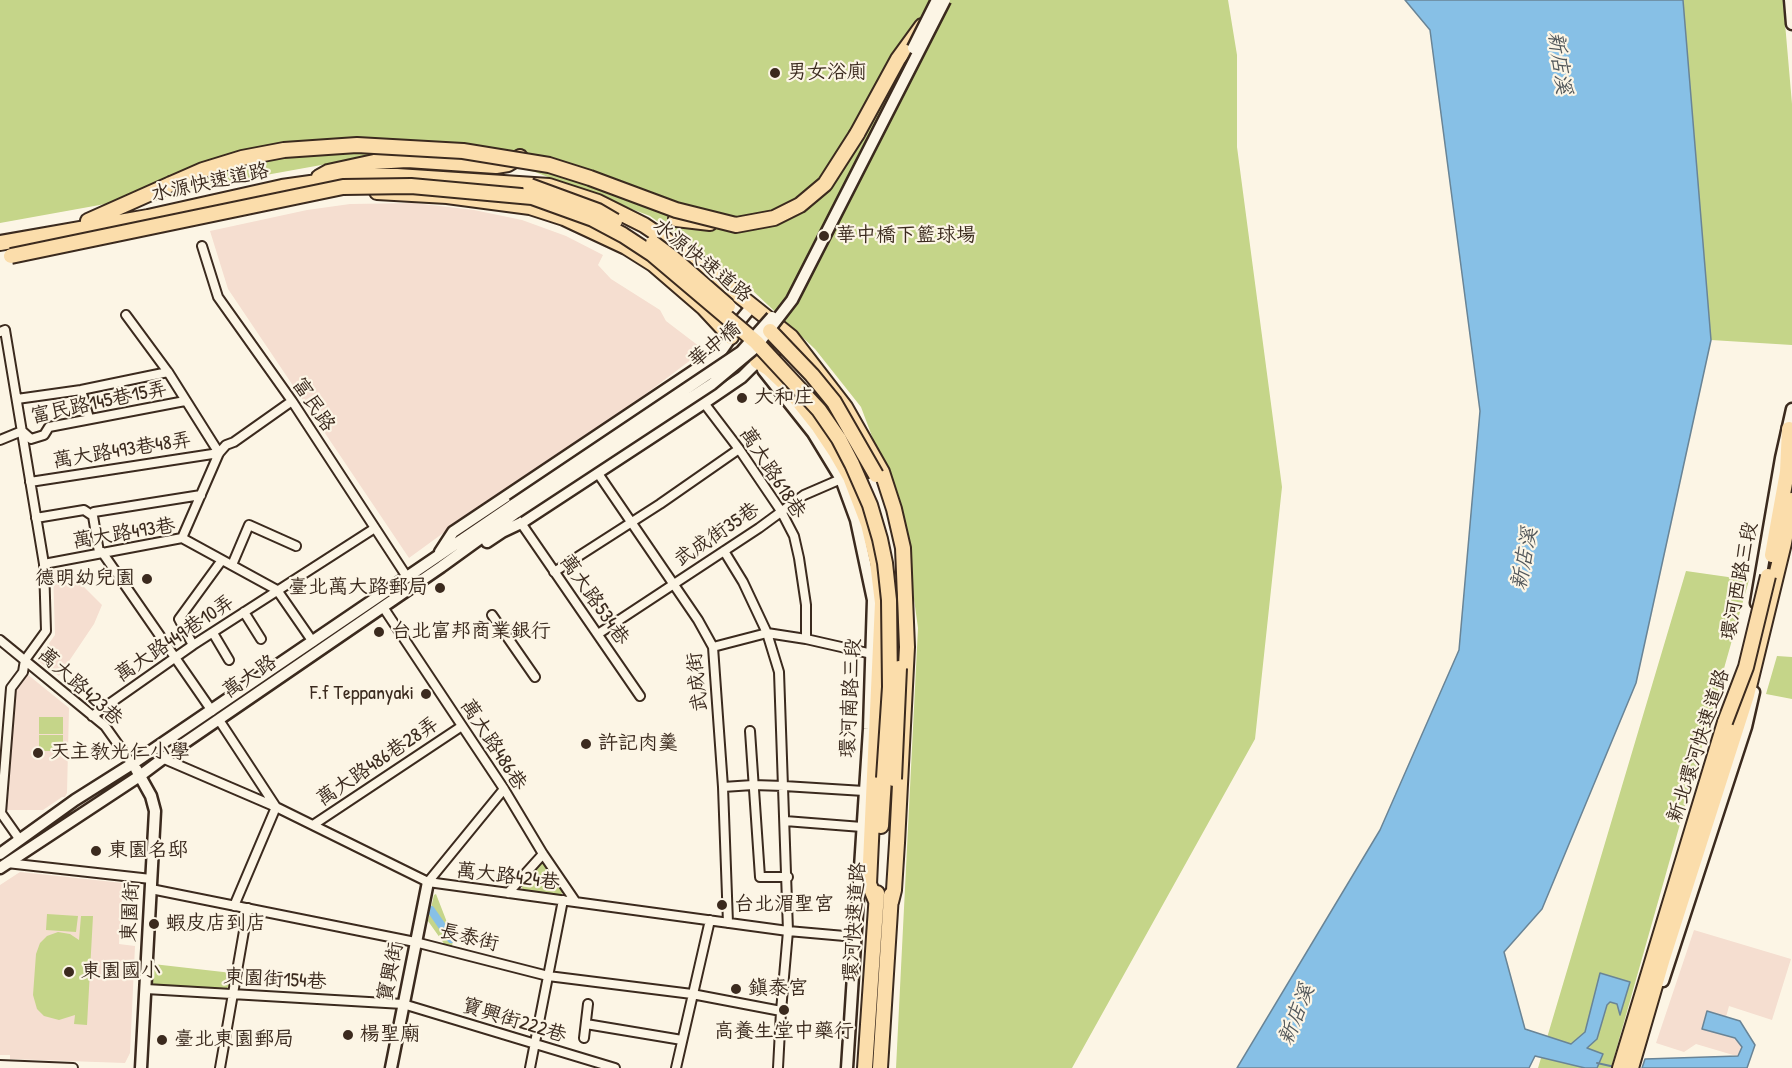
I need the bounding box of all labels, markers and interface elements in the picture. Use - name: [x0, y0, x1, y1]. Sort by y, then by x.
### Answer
- water label: 新店溪: [1542, 30, 1576, 96]
- place label: 男女浴廁: [787, 61, 867, 85]
- marker: 男女浴廁: [768, 66, 782, 80]
- street label: 水源快速道路: [149, 159, 271, 207]
- street label: 水源快速道路: [648, 214, 756, 308]
- place label: 華中橋下籃球場: [836, 224, 976, 248]
- marker: 華中橋下籃球場: [817, 229, 831, 243]
- street label: 華中橋: [684, 317, 746, 373]
- street label: 富民路: [286, 373, 340, 437]
- street label: 富民路145巷15弄: [29, 377, 169, 429]
- place label: 大和庄: [754, 386, 814, 410]
- marker: 大和庄: [735, 391, 749, 405]
- street label: 萬大路618巷: [734, 423, 810, 523]
- street label: 萬大路493巷48弄: [51, 428, 193, 474]
- street label: 武成街35巷: [670, 498, 764, 572]
- street label: 萬大路493巷: [71, 514, 177, 554]
- street label: 環河西路三段: [1717, 520, 1763, 642]
- water label: 新店溪: [1507, 526, 1543, 592]
- street label: 萬大路534巷: [554, 550, 634, 650]
- place label: 德明幼兒園: [35, 567, 135, 591]
- marker: 德明幼兒園: [140, 572, 154, 586]
- place label: 臺北萬大路郵局: [288, 576, 428, 600]
- marker: 臺北萬大路郵局: [433, 581, 447, 595]
- street label: 萬大路449巷10弄: [111, 590, 239, 688]
- place label: 台北富邦商業銀行: [391, 620, 551, 644]
- marker: 台北富邦商業銀行: [372, 625, 386, 639]
- street label: 環河南路三段: [836, 637, 866, 759]
- street label: 萬大路423巷: [33, 643, 127, 731]
- street label: 萬大路: [218, 650, 282, 704]
- street label: 武成街: [683, 651, 713, 713]
- street label: 新北環河快速道路: [1663, 666, 1735, 826]
- place label: F.f Teppanyaki: [310, 682, 414, 706]
- marker: F.f Teppanyaki: [419, 687, 433, 701]
- street label: 萬大路486巷: [455, 695, 531, 795]
- street label: 萬大路486巷28弄: [312, 712, 444, 812]
- place label: 許記肉羹: [598, 732, 678, 756]
- marker: 許記肉羹: [579, 737, 593, 751]
- place label: 天主教光仁小學: [50, 741, 190, 765]
- marker: 天主教光仁小學: [31, 746, 45, 760]
- place label: 東園名邸: [108, 839, 188, 863]
- marker: 東園名邸: [89, 844, 103, 858]
- street label: 萬大路424巷: [455, 859, 561, 895]
- street label: 環河快速道路: [839, 861, 871, 983]
- street label: 東園街: [117, 881, 145, 943]
- place label: 台北湄聖宮: [734, 893, 834, 917]
- marker: 台北湄聖宮: [715, 898, 729, 912]
- place label: 蝦皮店到店: [166, 912, 266, 936]
- marker: 蝦皮店到店: [147, 917, 161, 931]
- street label: 長泰街: [437, 919, 501, 957]
- street label: 寶興街: [373, 940, 409, 1004]
- place label: 東園國小: [81, 960, 161, 984]
- marker: 東園國小: [62, 965, 76, 979]
- street label: 東園街154巷: [223, 965, 327, 995]
- place label: 鎮泰宮: [748, 977, 808, 1001]
- water label: 新店溪: [1274, 981, 1320, 1049]
- marker: 鎮泰宮: [729, 982, 743, 996]
- street label: 寶興街222巷: [459, 994, 569, 1048]
- marker: 高養生堂中藥行: [777, 1003, 791, 1017]
- place label: 高養生堂中藥行: [714, 1020, 854, 1044]
- place label: 楊聖廟: [360, 1023, 420, 1047]
- place label: 臺北東園郵局: [174, 1028, 294, 1052]
- marker: 楊聖廟: [341, 1028, 355, 1042]
- marker: 臺北東園郵局: [155, 1033, 169, 1047]

